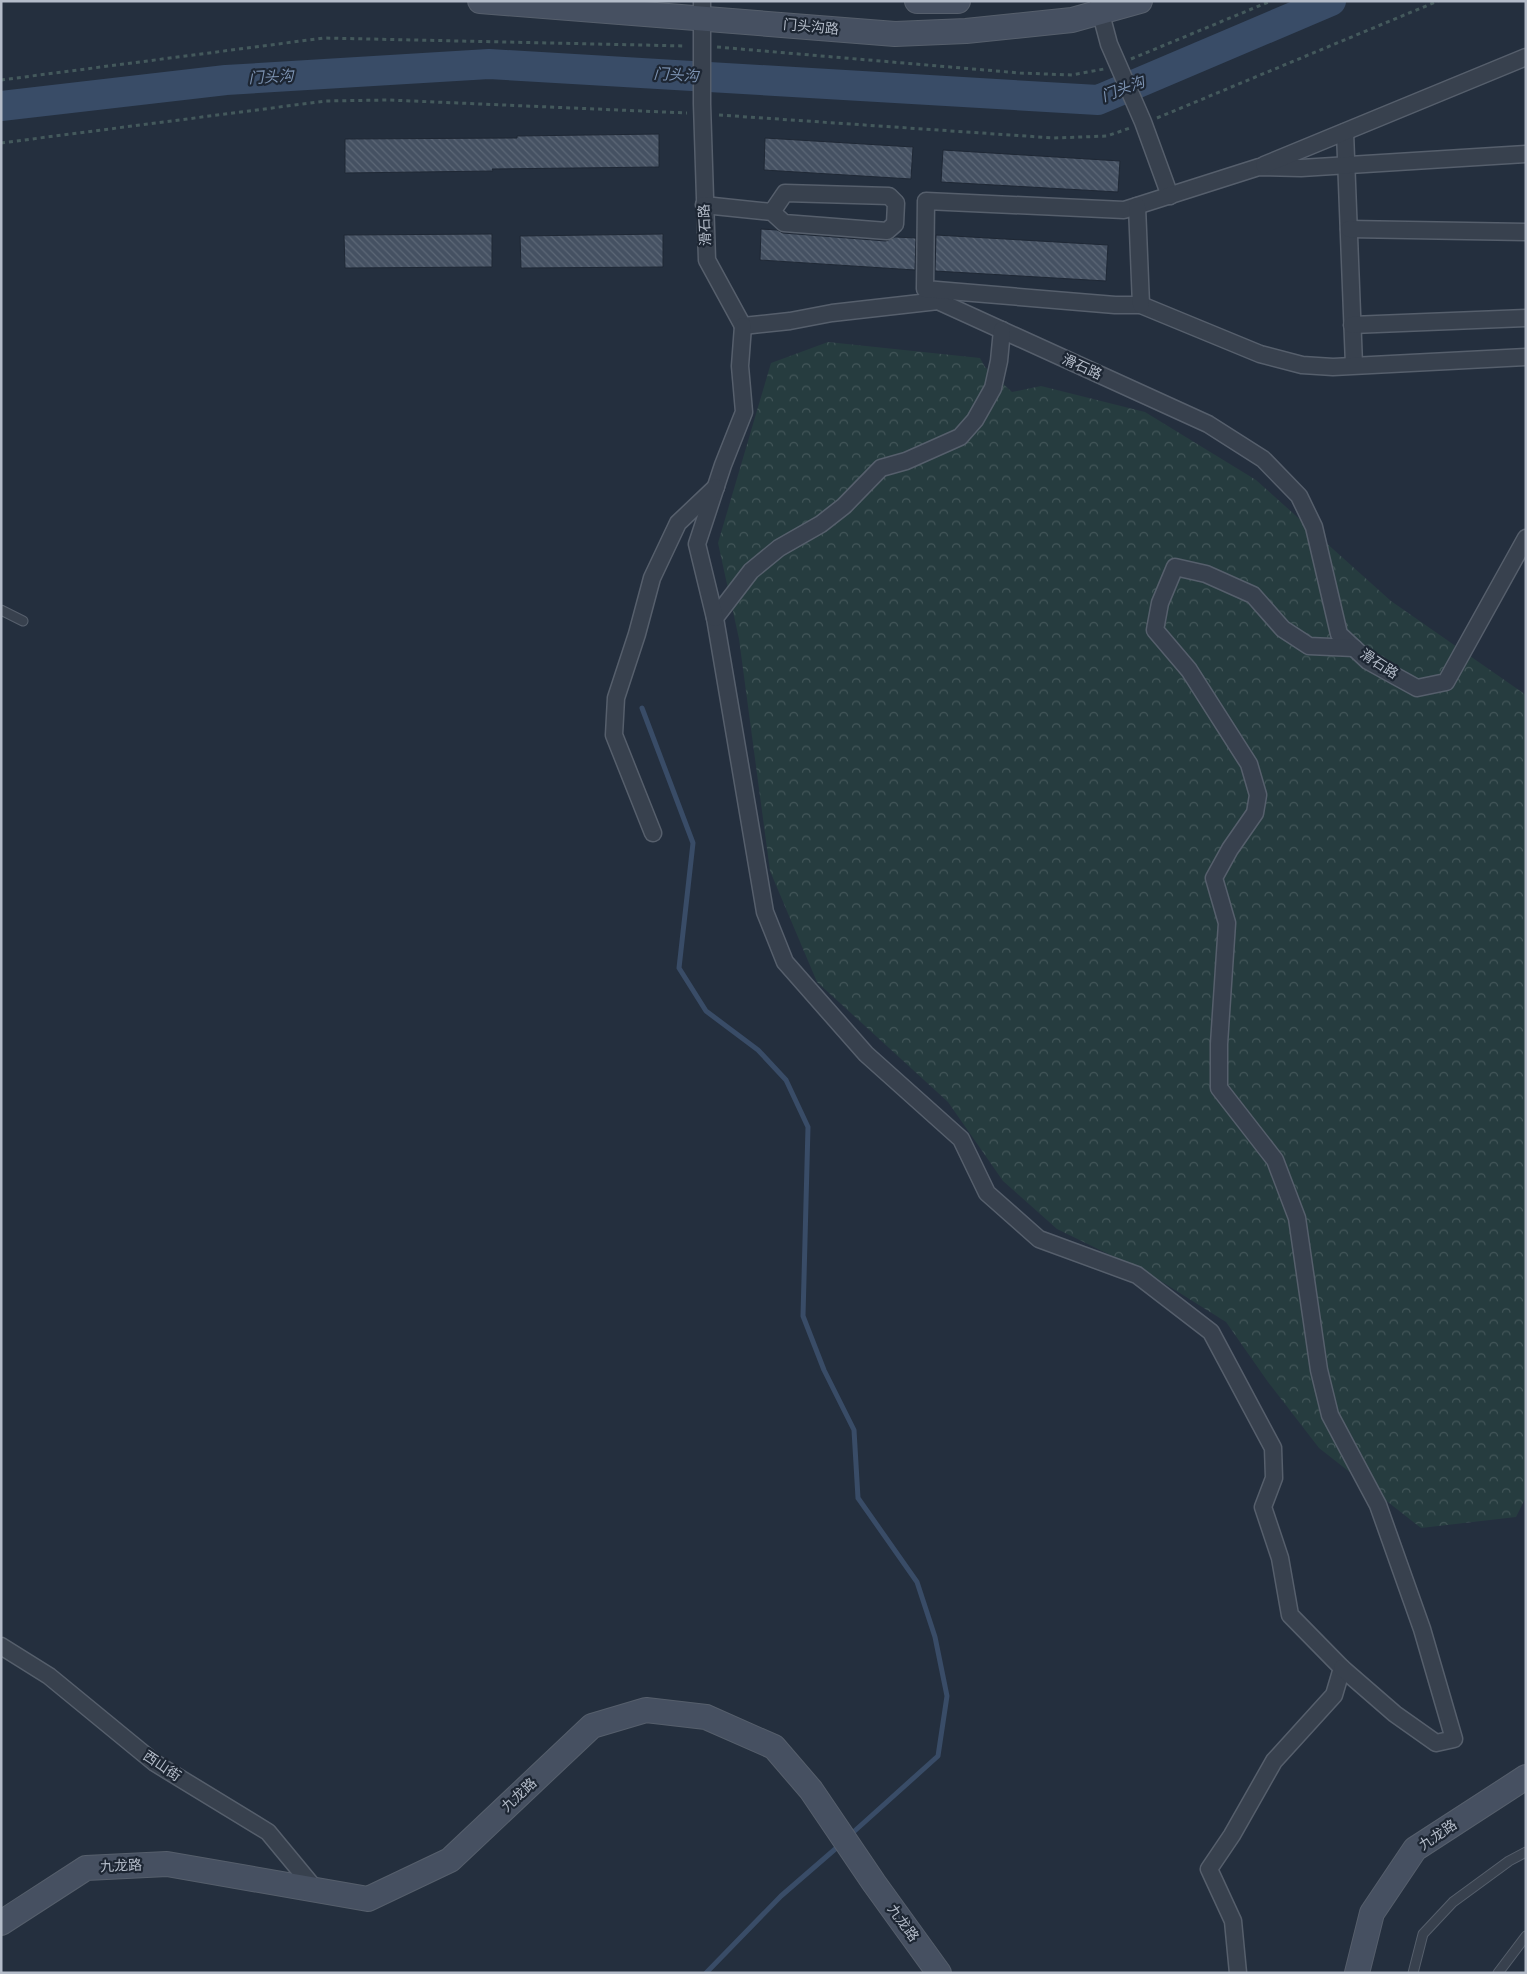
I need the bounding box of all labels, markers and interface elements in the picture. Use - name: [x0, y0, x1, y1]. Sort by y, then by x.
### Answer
- street label: 门头沟路: [782, 16, 840, 38]
- water label: 门头沟: [653, 65, 701, 85]
- water label: 门头沟: [248, 67, 296, 87]
- water label: 门头沟: [1099, 72, 1149, 105]
- street label: 滑石路: [695, 204, 715, 246]
- street label: 滑石路: [1059, 351, 1105, 383]
- street label: 滑石路: [1357, 645, 1401, 683]
- street label: 西山街: [140, 1747, 184, 1785]
- street label: 九龙路: [498, 1774, 540, 1816]
- street label: 九龙路: [1416, 1816, 1460, 1854]
- street label: 九龙路: [100, 1856, 142, 1876]
- street label: 九龙路: [884, 1901, 922, 1945]

